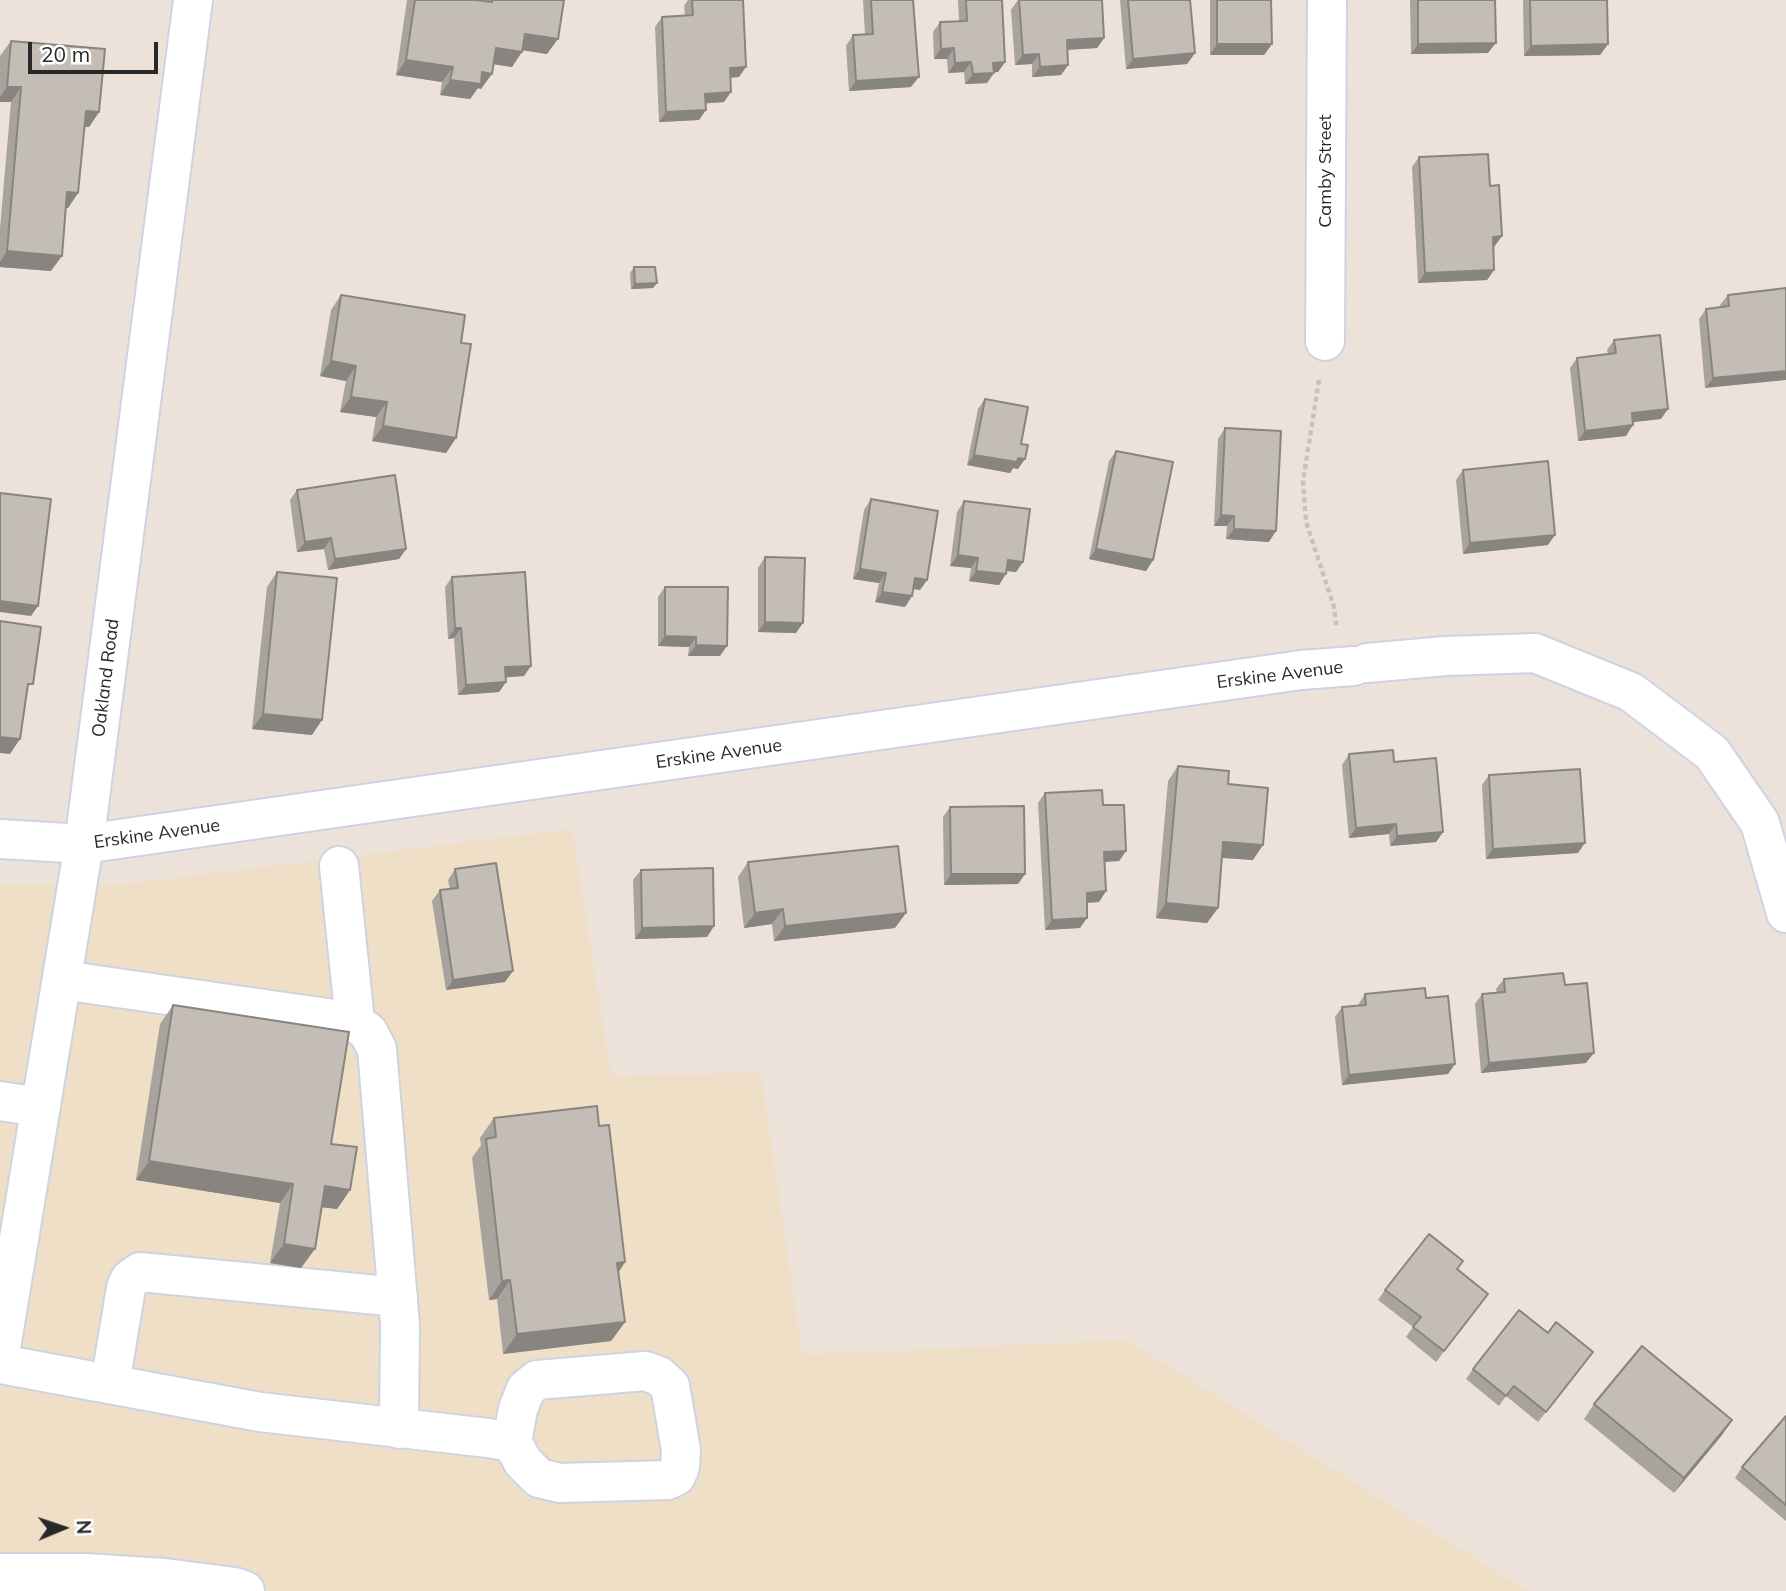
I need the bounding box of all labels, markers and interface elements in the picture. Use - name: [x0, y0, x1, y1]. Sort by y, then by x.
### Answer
- scale bar: [32, 28, 161, 72]
- text: 20 m: [41, 41, 90, 67]
- street label: Camby Street: [1315, 114, 1337, 228]
- street label: Oakland Road: [88, 618, 124, 738]
- street label: Erskine Avenue: [1216, 657, 1344, 693]
- street label: Erskine Avenue: [654, 734, 784, 774]
- street label: Erskine Avenue: [92, 814, 222, 854]
- north arrow: [28, 1493, 98, 1563]
- text: N: [72, 1520, 96, 1535]

